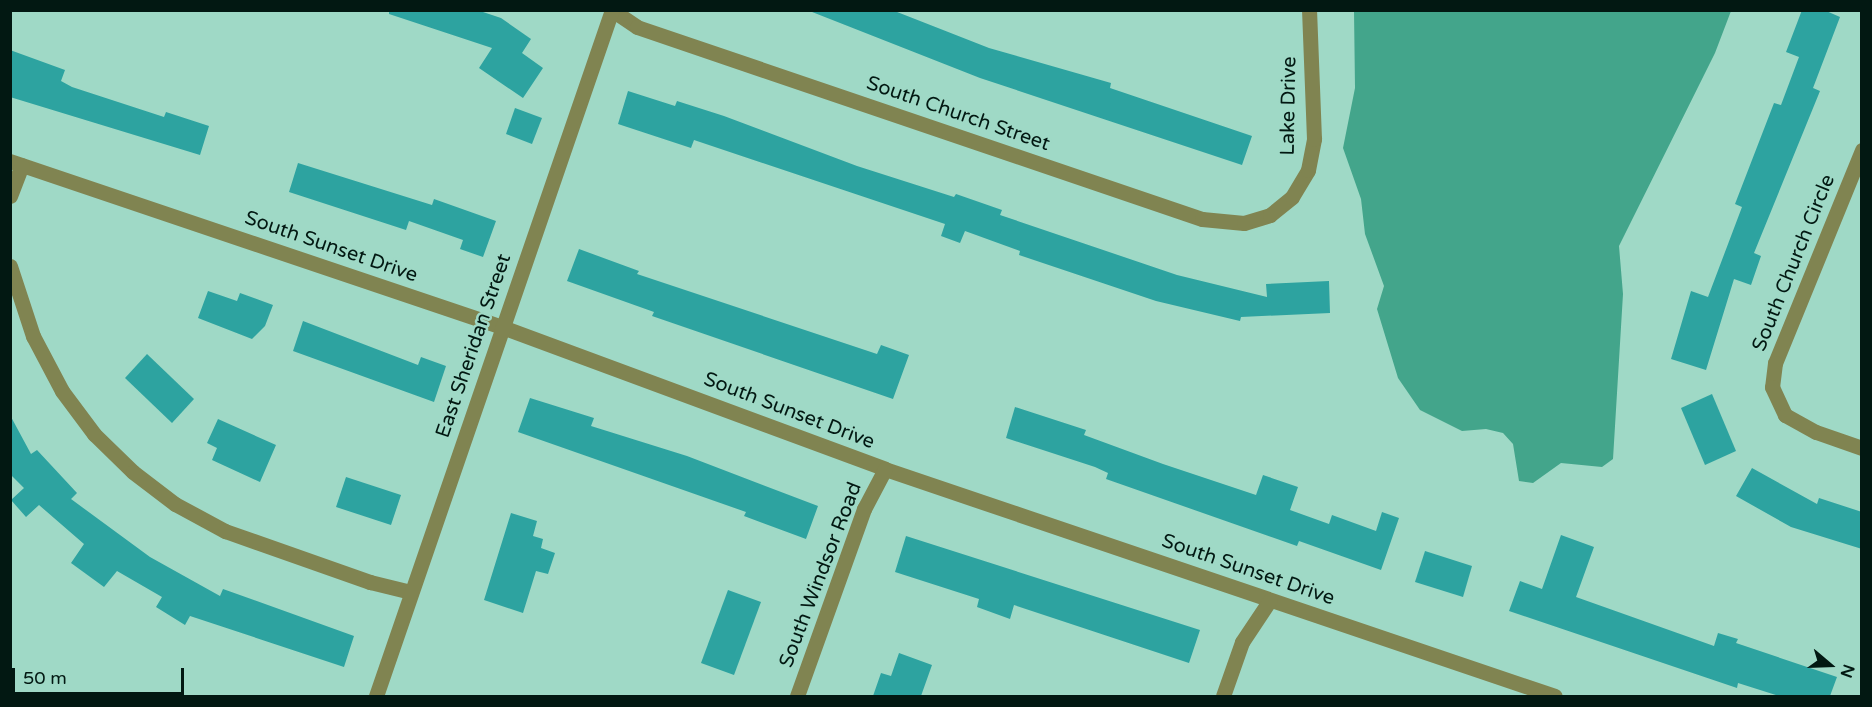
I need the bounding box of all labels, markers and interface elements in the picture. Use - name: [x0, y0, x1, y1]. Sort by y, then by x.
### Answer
- street label: Lake Drive: [1276, 56, 1302, 156]
- street label: South Church Street: [863, 71, 1053, 157]
- street label: South Church Circle: [1748, 171, 1840, 355]
- street label: South Sunset Drive: [241, 206, 421, 288]
- street label: East Sheridan Street: [431, 251, 517, 441]
- street label: South Sunset Drive: [700, 367, 878, 455]
- street label: South Windsor Road: [775, 479, 867, 671]
- street label: South Sunset Drive: [1158, 529, 1338, 611]
- north arrow: [1800, 635, 1860, 695]
- scale bar: [15, 656, 188, 694]
- text: N: [1835, 662, 1859, 680]
- text: 50 m: [23, 667, 67, 689]

